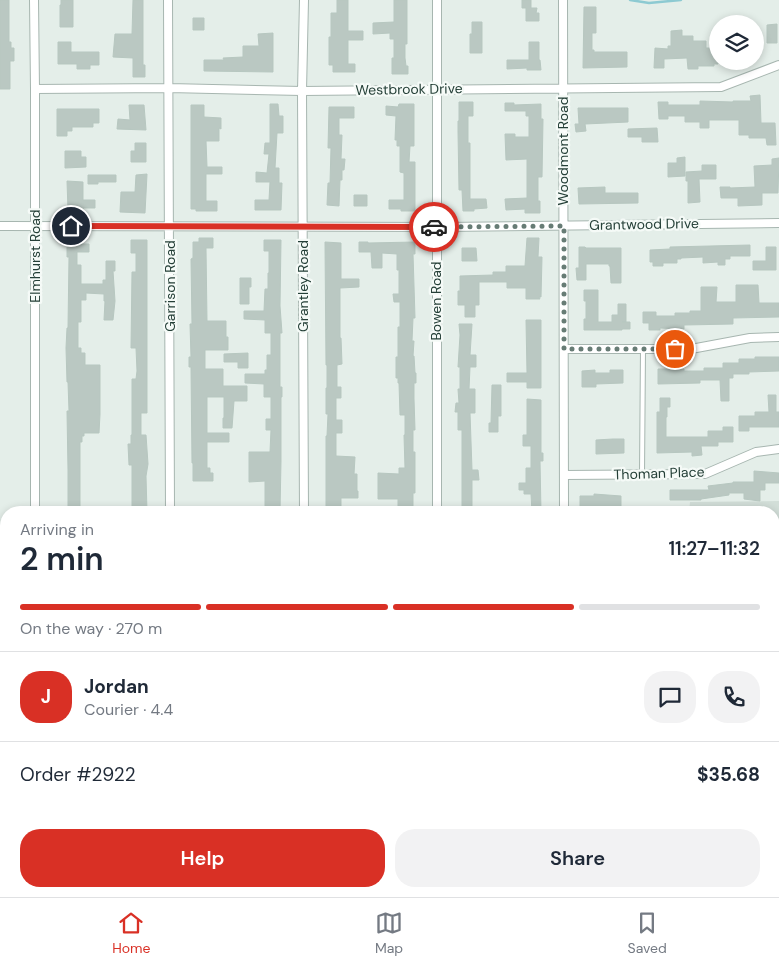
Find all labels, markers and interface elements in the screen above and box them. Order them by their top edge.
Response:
map controls [709,15,764,70]
button: layers [709,15,764,70]
street label: Westbrook Drive [355,79,463,99]
street label: Woodmont Road [554,97,572,205]
courier [409,202,459,252]
pin [50,205,92,247]
street label: Elmhurst Road [26,209,44,303]
icon: home [57,212,85,240]
icon: car [420,213,448,241]
street label: Grantwood Drive [589,214,699,234]
street label: Garrison Road [161,240,179,332]
street label: Grantley Road [294,240,312,332]
street label: Bowen Road [427,261,445,341]
pin [654,328,696,370]
icon: bag [661,335,689,363]
street label: Thoman Place [613,462,705,484]
text: Arriving in [20,519,94,540]
text: 11:27–11:32 [668,536,760,561]
text: 2 min [20,538,104,580]
text: On the way · 270 m [20,618,162,639]
button: chat [644,671,696,723]
button: phone [708,671,760,723]
text: Jordan [84,674,149,699]
text: J [41,684,51,709]
text: Courier · 4.4 [84,699,173,720]
text: Order #2922 [20,762,136,787]
text: $35.68 [697,762,760,787]
button: Help [20,829,385,887]
button: Share [395,829,760,887]
tab: Home [112,909,150,957]
tab: Map [375,909,403,957]
tab: Saved [628,909,667,957]

